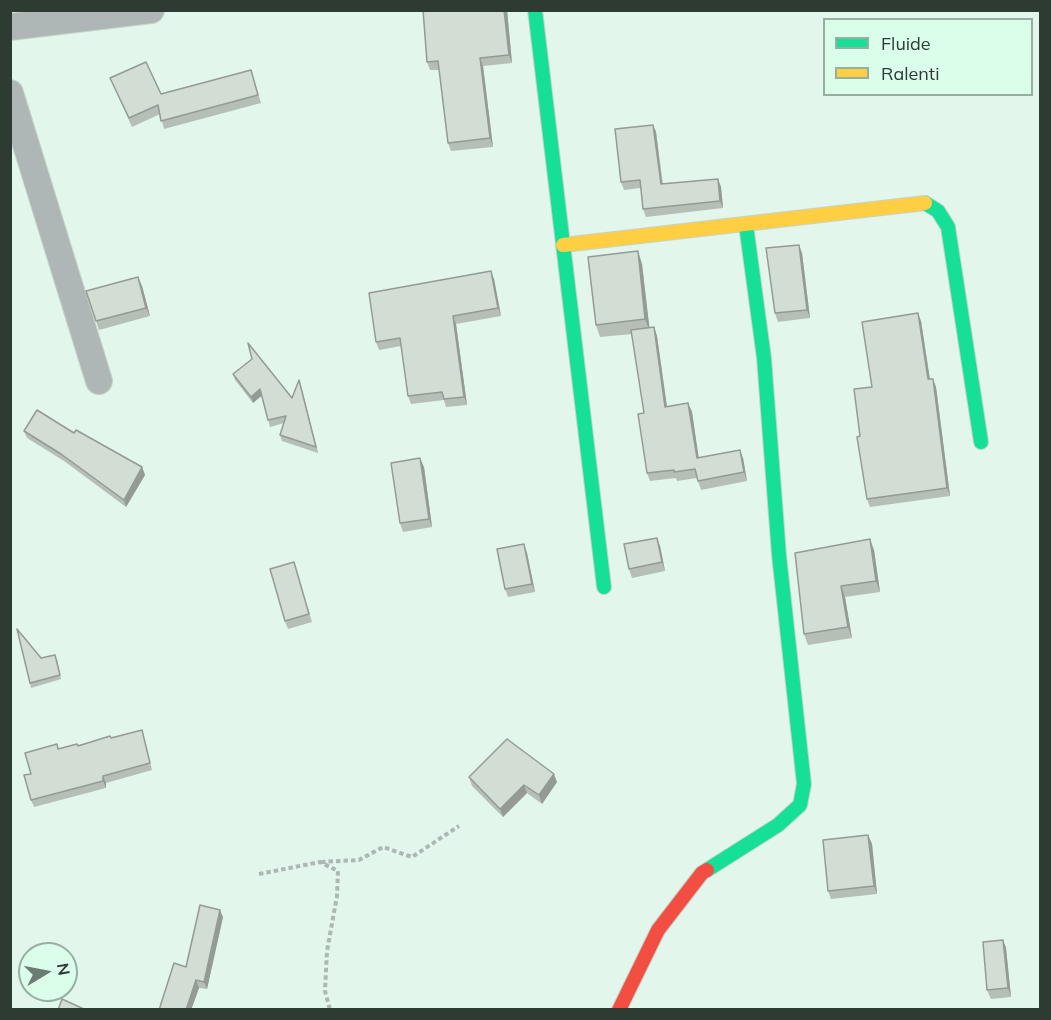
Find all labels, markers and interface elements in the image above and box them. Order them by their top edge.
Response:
legend [823,18,1033,96]
text: Fluide [881,32,931,55]
text: Ralenti [881,62,939,85]
north arrow [18,942,78,1002]
text: N [53,962,75,977]

